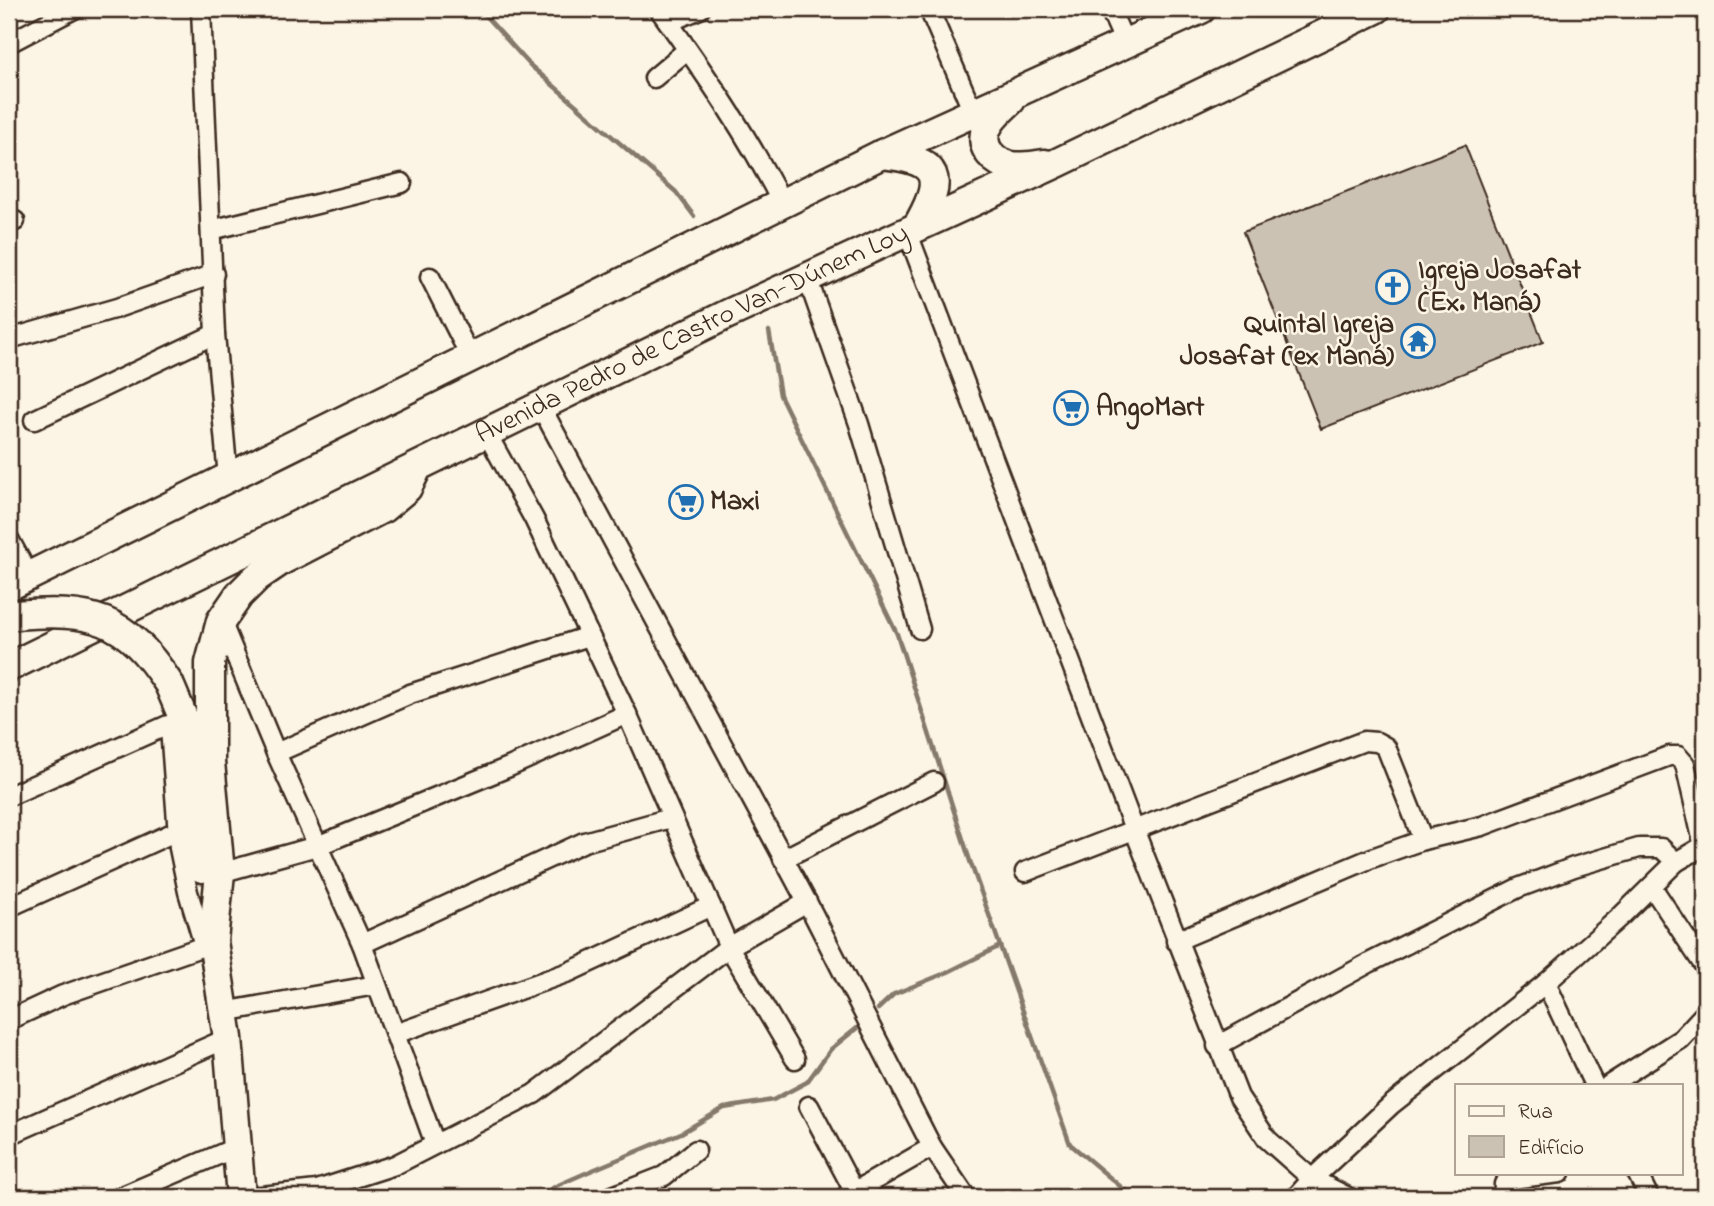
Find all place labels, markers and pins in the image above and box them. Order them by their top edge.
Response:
place label: Igreja Josafat (Ex. Maná) [1418,251,1582,324]
church icon: Igreja Josafat (Ex. Maná) [1374,268,1412,306]
place label: Quintal Igreja Josafat (ex Maná) [1180,305,1395,378]
temple icon: Quintal Igreja Josafat (ex Maná) [1399,322,1437,360]
place label: AngoMart [1096,388,1205,430]
supermarket icon: AngoMart [1052,389,1090,427]
place label: Maxi [710,482,760,523]
supermarket icon: Maxi [667,483,705,521]

